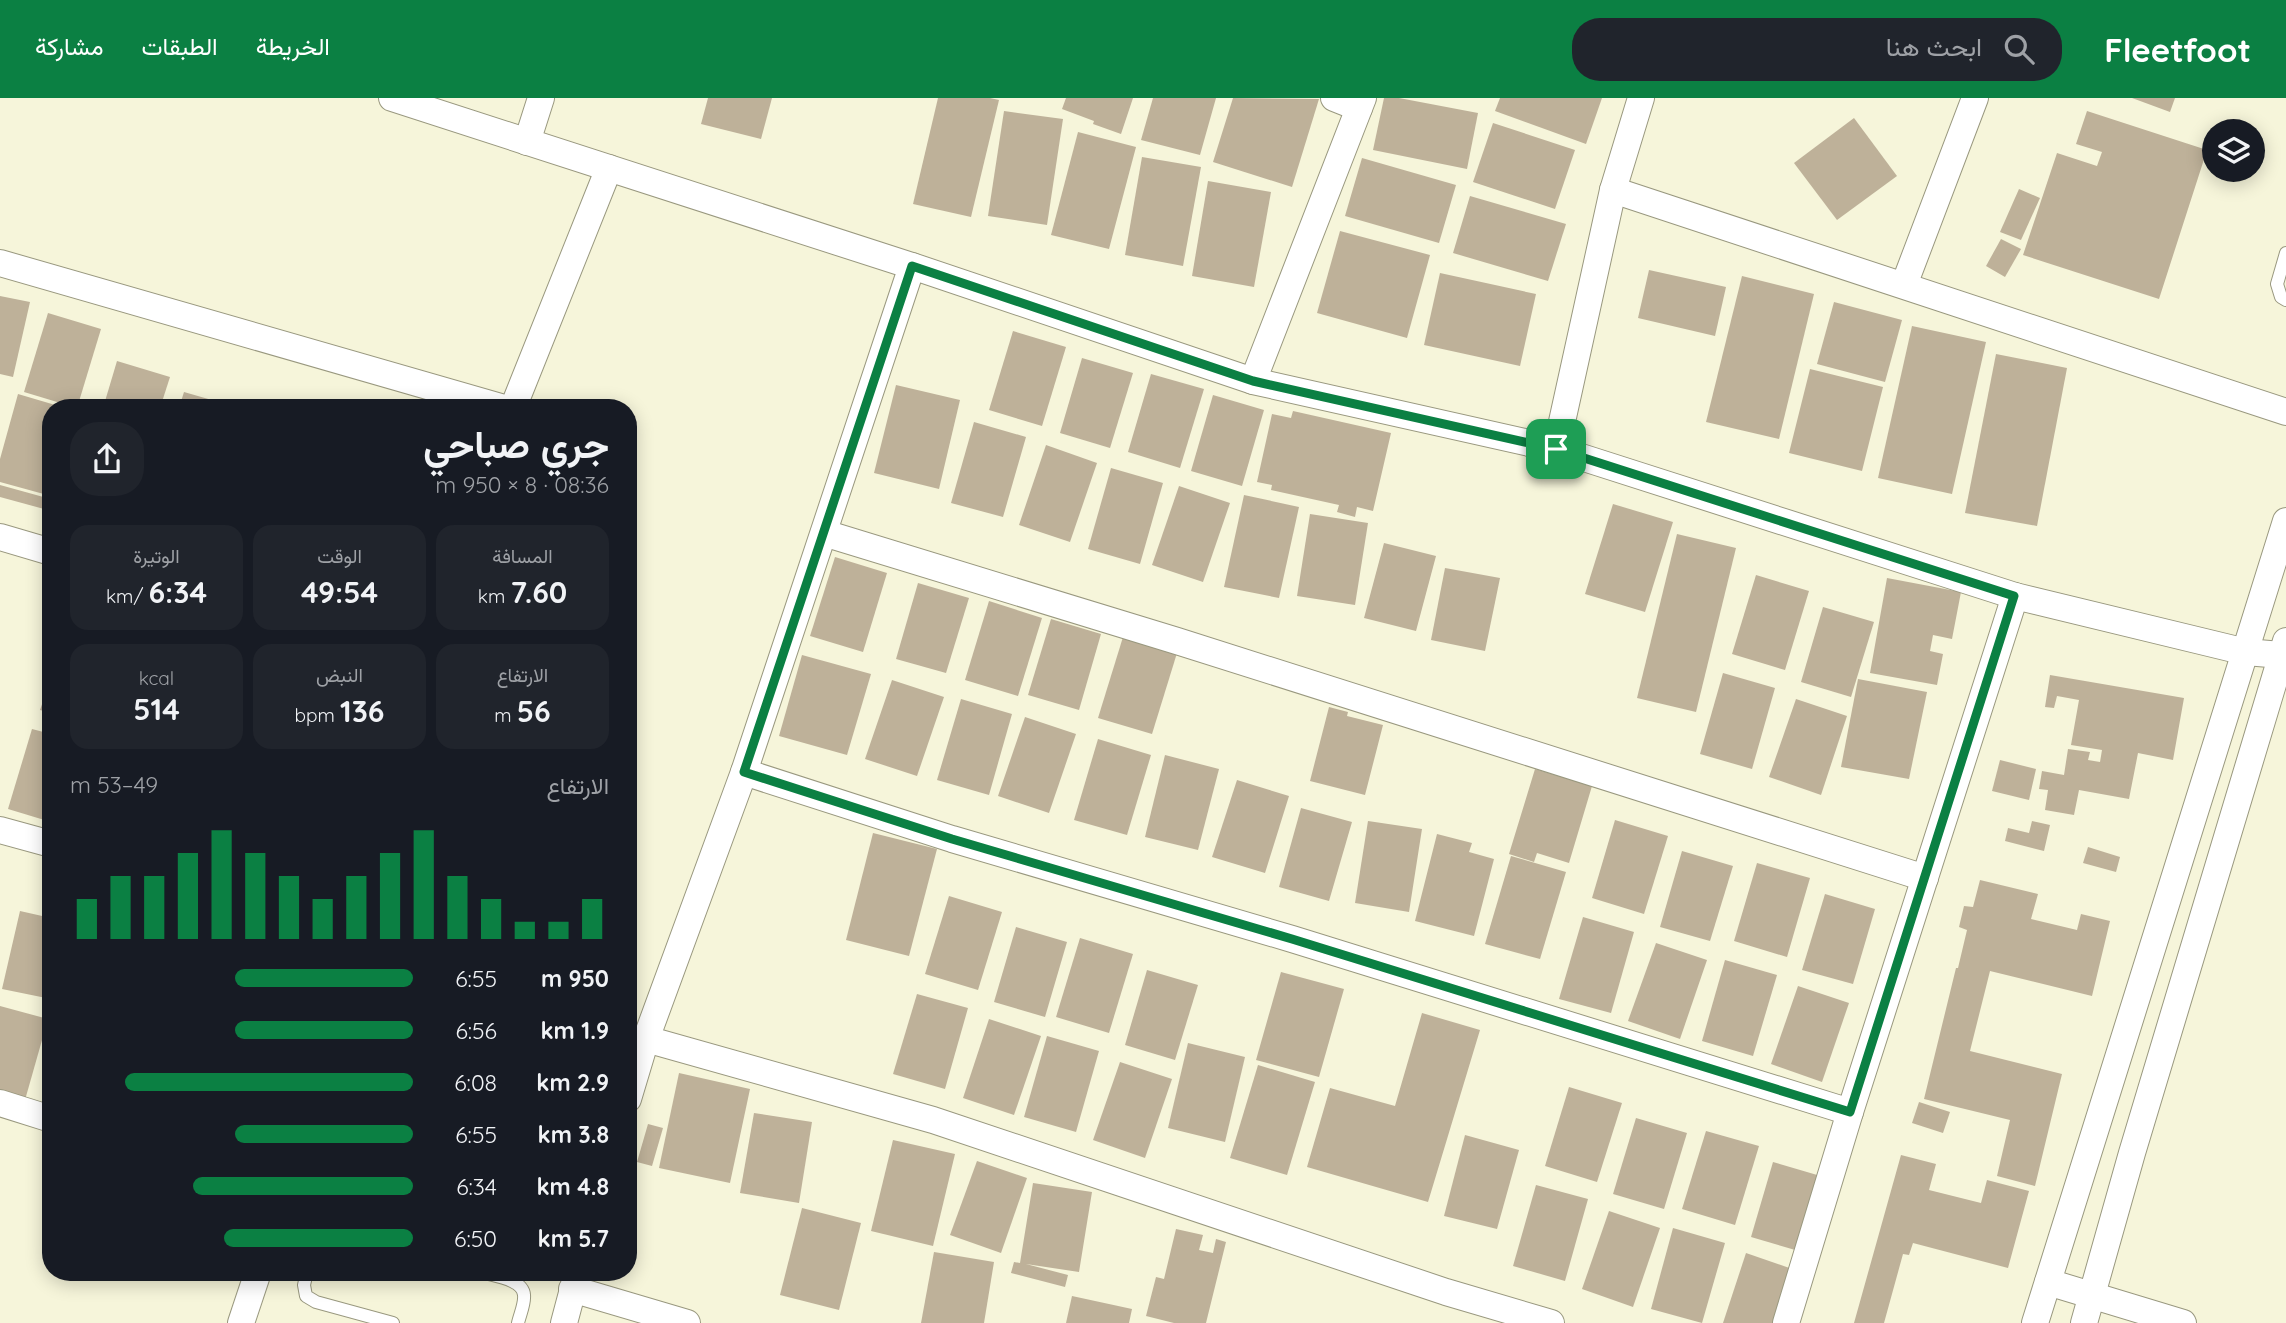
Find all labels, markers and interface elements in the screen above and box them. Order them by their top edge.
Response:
search box [1572,18,2062,81]
text: Fleetfoot [2104,29,2251,70]
text: ابحث هنا [1886,30,1982,63]
icon: search [2000,30,2038,68]
text: مشاركة [35,31,103,61]
text: الطبقات [141,31,218,61]
text: الخريطة [256,31,330,61]
map controls [2202,119,2265,182]
button: layers [2202,119,2265,182]
pin [1526,419,1586,479]
text: جري صباحي [423,420,609,468]
button: share [70,422,144,496]
icon: arrive [1537,430,1575,468]
text: 08:36 · 8 × 950 m [435,470,609,499]
text: الوتيرة [133,544,180,568]
text: الوقت [317,544,362,568]
text: المسافة [492,544,553,568]
text: 6:34 [149,573,207,611]
text: 49:54 [301,573,378,611]
text: 7.60 [510,573,567,611]
text: /km [106,584,149,608]
text: km [478,584,510,608]
text: النبض [316,663,363,687]
text: الارتفاع [497,663,548,687]
text: kcal [139,666,174,690]
text: 514 [133,690,180,728]
text: 136 [340,692,384,730]
text: 56 [517,692,551,730]
text: bpm [295,703,340,727]
text: m [494,703,517,727]
text: 49–53 m [70,770,158,799]
text: الارتفاع [547,771,609,800]
text: 6:55 [455,964,497,993]
text: 950 m [541,964,609,993]
text: 6:56 [455,1016,497,1045]
text: 1.9 km [541,1016,609,1045]
text: 6:08 [454,1068,497,1097]
text: 2.9 km [536,1068,609,1097]
text: 6:55 [455,1120,497,1149]
text: 3.8 km [538,1120,609,1149]
text: 6:34 [456,1172,497,1201]
text: 4.8 km [536,1172,609,1201]
text: 6:50 [454,1224,497,1253]
text: 5.7 km [538,1224,609,1253]

